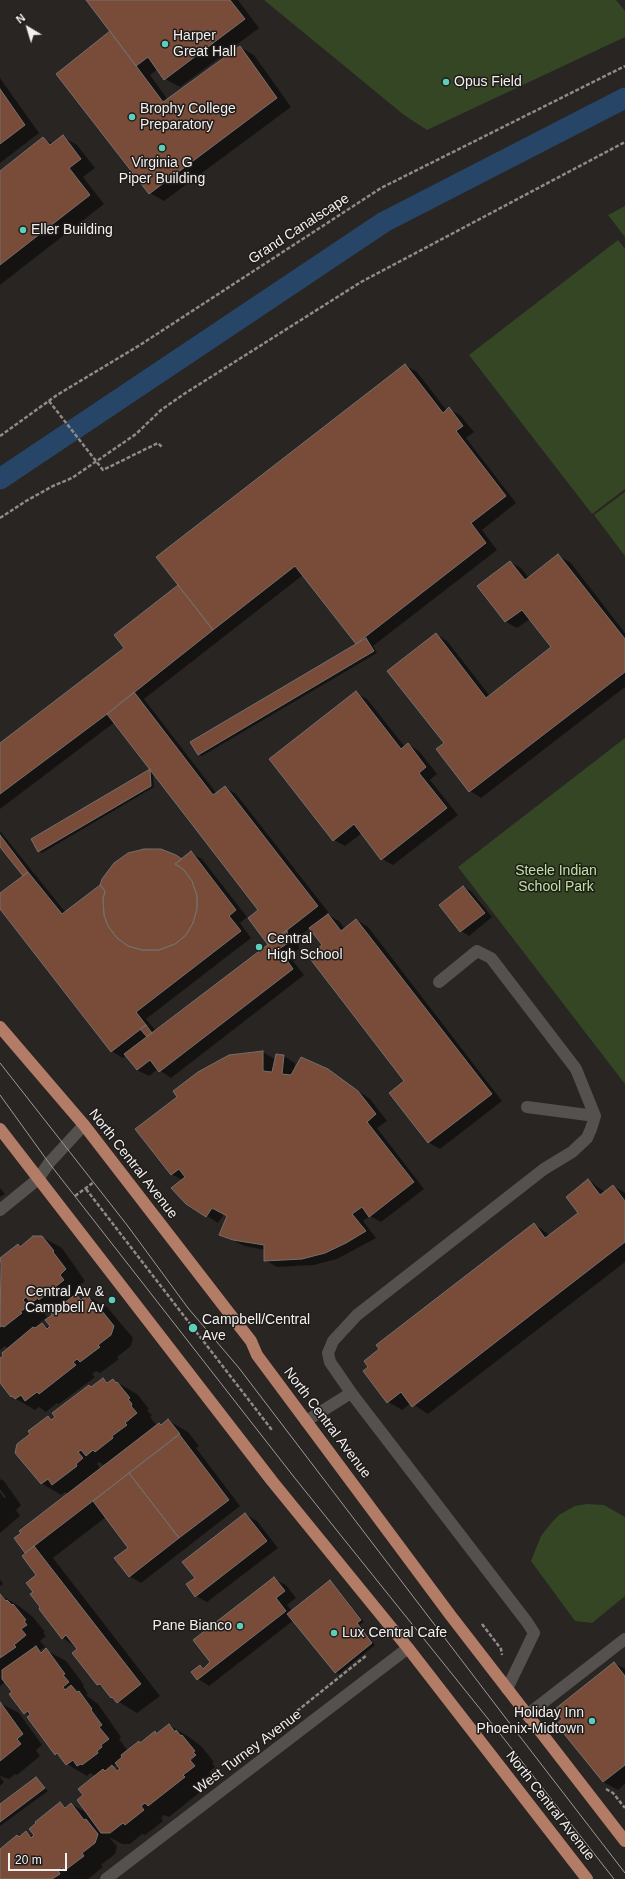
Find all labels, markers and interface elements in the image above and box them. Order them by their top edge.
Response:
north arrow [8,8,48,48]
text: N [14,11,27,26]
place label: Harper Great Hall [173,28,236,60]
marker: Harper Great Hall [160,39,170,49]
place label: Opus Field [454,74,522,90]
marker: Opus Field [441,77,451,87]
place label: Brophy College Preparatory [140,101,236,134]
marker: Brophy College Preparatory [127,112,137,122]
marker: Virginia G Piper Building [157,143,167,153]
place label: Virginia G Piper Building [119,155,205,188]
street label: Grand Canalscape [245,190,353,268]
place label: Eller Building [31,222,113,238]
marker: Eller Building [18,225,28,235]
park label: Steele Indian School Park [515,863,597,896]
place label: Central High School [267,931,342,964]
marker: Central High School [254,942,264,952]
street label: North Central Avenue [85,1106,181,1222]
place label: Central Av & Campbell Av [25,1284,104,1316]
marker: Central Av & Campbell Av [107,1295,117,1305]
place label: Campbell/Central Ave [202,1312,310,1344]
marker: Campbell/Central Ave [187,1322,199,1334]
street label: North Central Avenue [280,1364,374,1482]
place label: Pane Bianco [153,1618,232,1634]
marker: Pane Bianco [235,1621,245,1631]
place label: Lux Central Cafe [342,1625,447,1641]
marker: Lux Central Cafe [329,1628,339,1638]
place label: Holiday Inn Phoenix-Midtown [477,1705,584,1738]
street label: West Turney Avenue [191,1706,305,1798]
marker: Holiday Inn Phoenix-Midtown [587,1716,597,1726]
street label: North Central Avenue [502,1748,598,1864]
scale bar [10,1845,69,1871]
text: 20 m [15,1853,42,1867]

